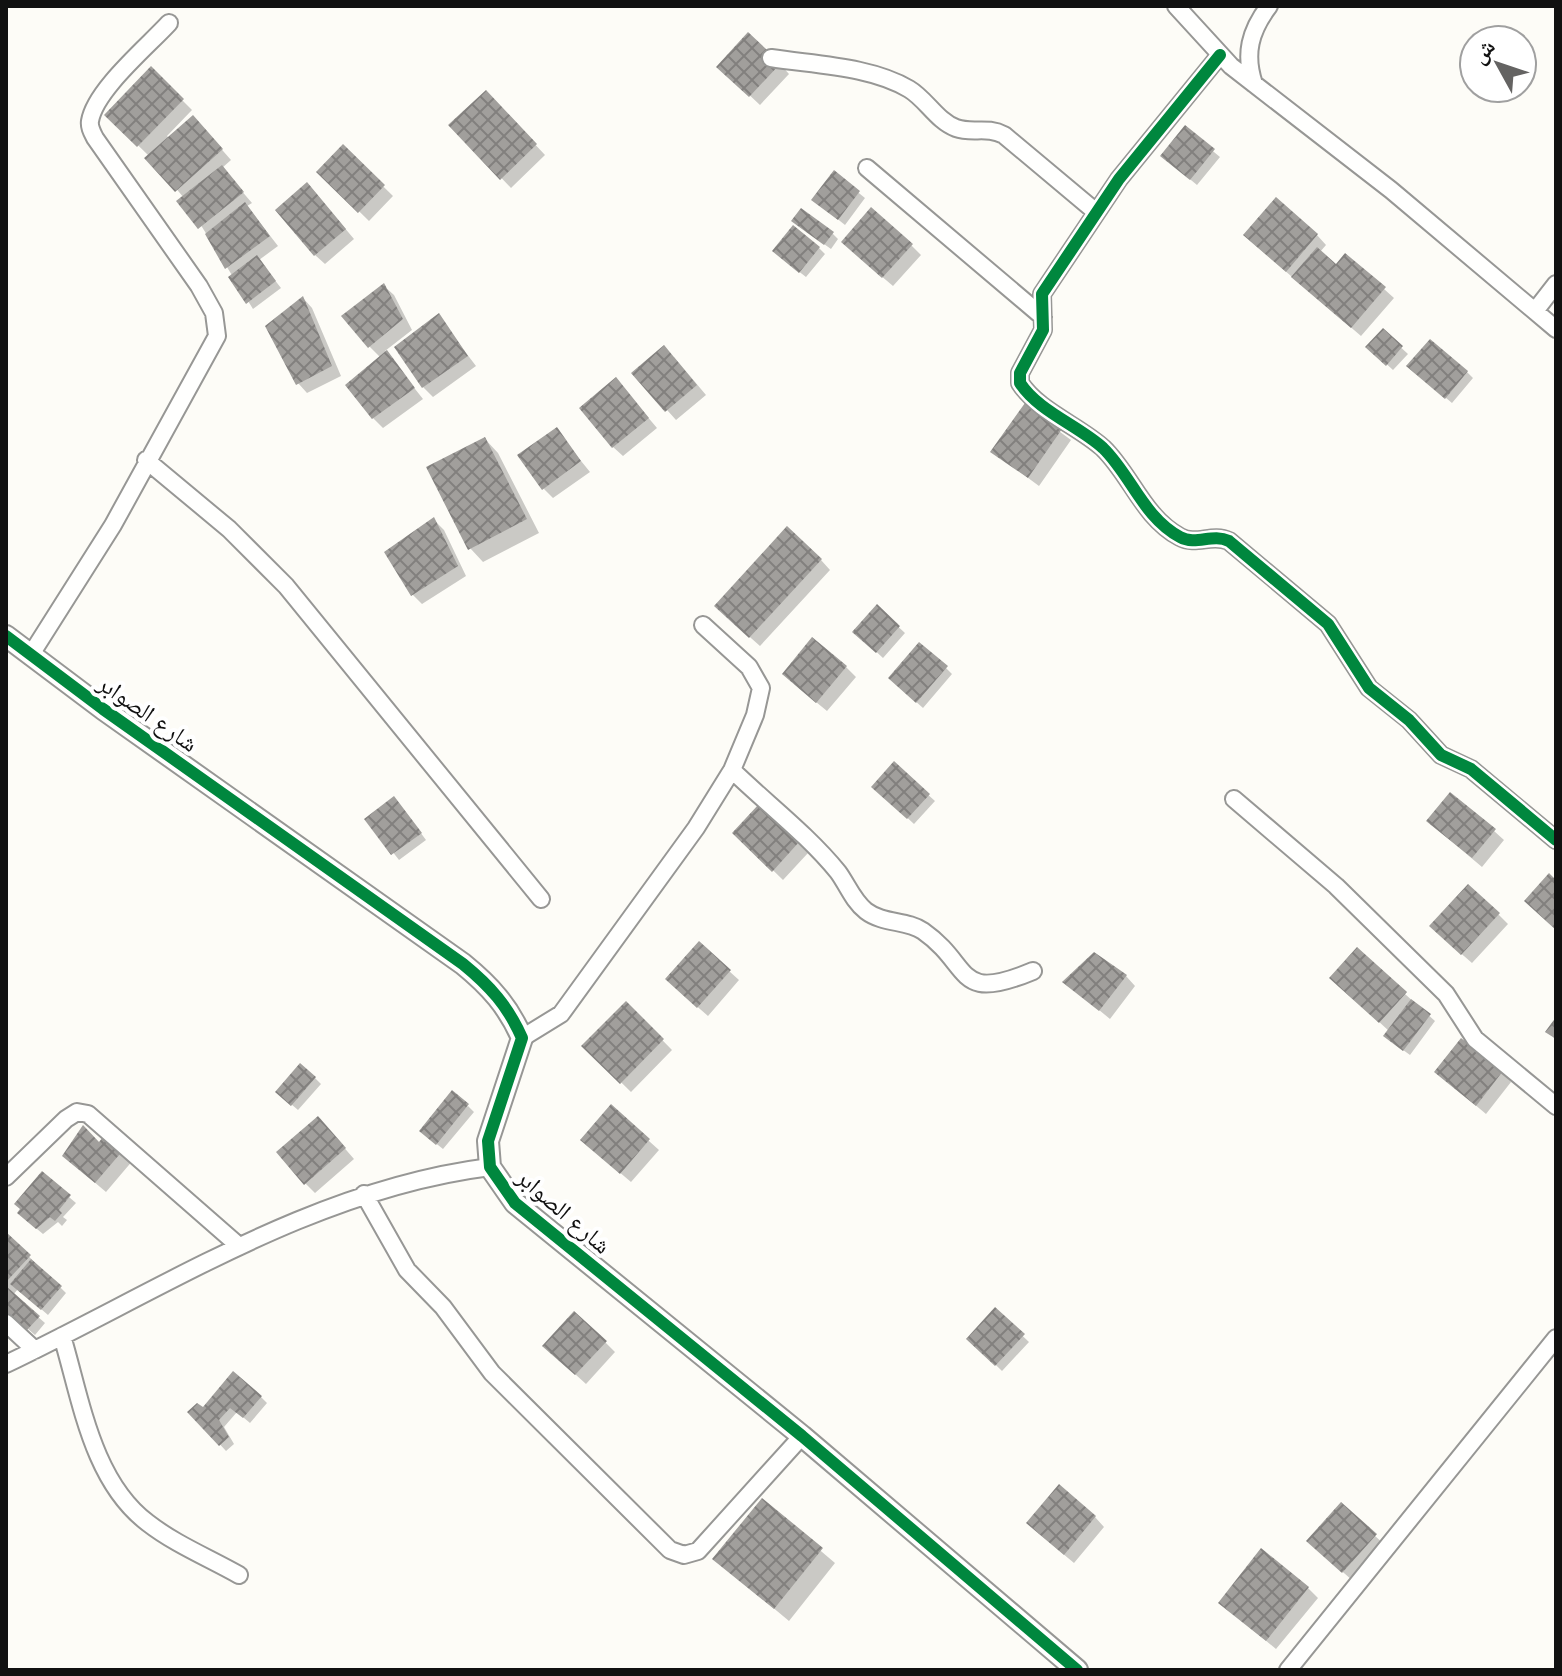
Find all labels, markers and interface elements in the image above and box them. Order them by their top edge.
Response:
north arrow [1458,24,1538,104]
text: ش [1465,34,1501,69]
street label: شارع الصوابر [91,668,204,759]
street label: شارع الصوابر [510,1162,617,1260]

